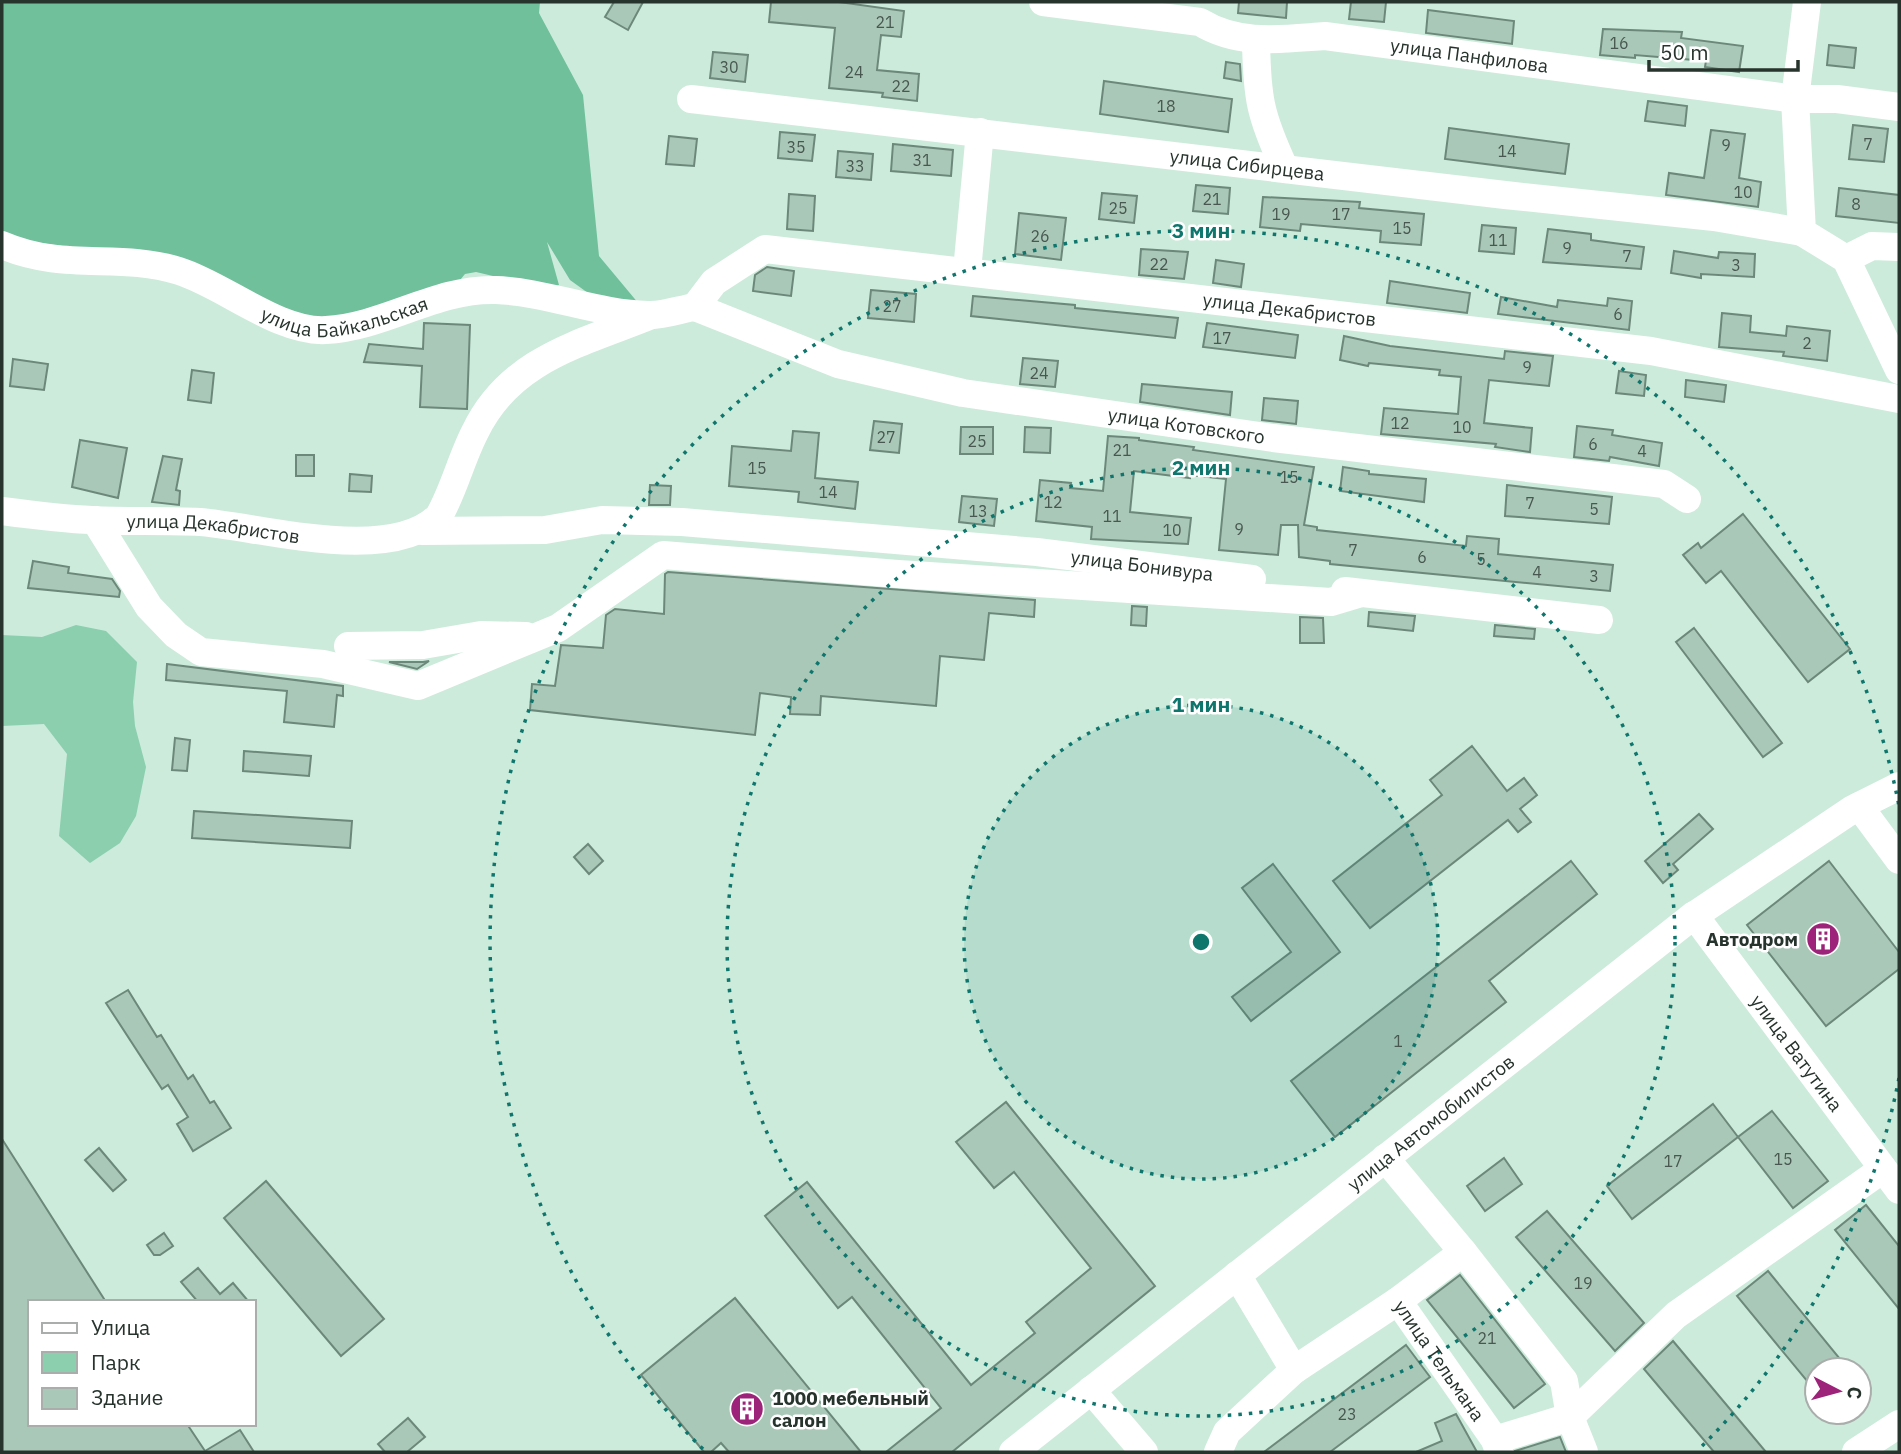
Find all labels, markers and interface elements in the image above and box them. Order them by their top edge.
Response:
house number: 21 [875,12,895,32]
scale bar [1649,28,1798,72]
street label: улица Панфилова [1389,33,1550,78]
house number: 16 [1609,33,1629,53]
text: 50 m [1660,38,1709,66]
house number: 30 [719,57,739,77]
house number: 24 [844,62,864,82]
house number: 22 [891,76,911,96]
house number: 18 [1156,96,1176,116]
house number: 7 [1863,134,1873,154]
house number: 9 [1721,135,1731,155]
house number: 35 [786,137,806,157]
house number: 14 [1497,141,1517,161]
street label: улица Сибирцева [1168,144,1326,186]
house number: 31 [912,150,932,170]
house number: 33 [845,156,865,176]
house number: 10 [1733,182,1753,202]
house number: 21 [1202,189,1222,209]
house number: 8 [1851,194,1861,214]
house number: 25 [1108,198,1128,218]
house number: 19 [1271,204,1291,224]
house number: 17 [1331,204,1351,224]
text: 3 мин [1172,216,1230,244]
house number: 15 [1392,218,1412,238]
house number: 26 [1030,226,1050,246]
house number: 11 [1488,230,1508,250]
house number: 9 [1562,238,1572,258]
house number: 7 [1622,246,1632,266]
house number: 22 [1149,254,1169,274]
house number: 3 [1731,255,1741,275]
street label: улица Декабристов [1201,287,1377,331]
street label: улица Байкальская [257,291,431,342]
house number: 27 [882,296,902,316]
house number: 6 [1613,304,1623,324]
house number: 17 [1212,328,1232,348]
house number: 2 [1802,333,1812,353]
house number: 9 [1522,357,1532,377]
house number: 24 [1029,363,1049,383]
street label: улица Котовского [1106,402,1267,449]
house number: 12 [1390,413,1410,433]
house number: 10 [1452,417,1472,437]
house number: 27 [876,427,896,447]
house number: 25 [967,431,987,451]
house number: 6 [1588,434,1598,454]
house number: 21 [1112,440,1132,460]
house number: 4 [1637,441,1647,461]
text: 2 мин [1172,453,1230,481]
house number: 15 [747,458,767,478]
house number: 15 [1279,467,1299,487]
house number: 14 [818,482,838,502]
house number: 12 [1043,492,1063,512]
house number: 7 [1525,493,1535,513]
house number: 5 [1589,499,1599,519]
house number: 13 [968,501,988,521]
house number: 11 [1102,506,1122,526]
street label: улица Декабристов [126,509,301,548]
house number: 9 [1234,519,1244,539]
house number: 10 [1162,520,1182,540]
house number: 7 [1348,540,1358,560]
street label: улица Бонивура [1069,544,1215,586]
house number: 6 [1417,547,1427,567]
house number: 5 [1476,549,1486,569]
house number: 4 [1532,562,1542,582]
house number: 3 [1589,566,1599,586]
text: 1 мин [1172,690,1230,718]
building icon: Автодром [1804,920,1842,958]
place label: Автодром [1706,927,1798,951]
centre of rings [1189,930,1213,954]
street label: улица Ватутина [1745,990,1848,1116]
house number: 1 [1393,1031,1403,1051]
street label: улица Автомобилистов [1342,1049,1519,1196]
house number: 15 [1773,1149,1793,1169]
house number: 17 [1663,1151,1683,1171]
house number: 19 [1573,1273,1593,1293]
street label: улица Тельмана [1389,1295,1490,1426]
legend [28,1300,256,1426]
text: Улица [91,1313,150,1341]
house number: 21 [1477,1328,1497,1348]
text: Парк [91,1348,141,1376]
north arrow [1803,1356,1873,1426]
text: Здание [91,1383,163,1411]
text: С [1842,1385,1867,1400]
place label: 1000 мебельный салон [772,1386,929,1432]
building icon: 1000 мебельный салон [728,1390,766,1428]
house number: 23 [1337,1404,1357,1424]

